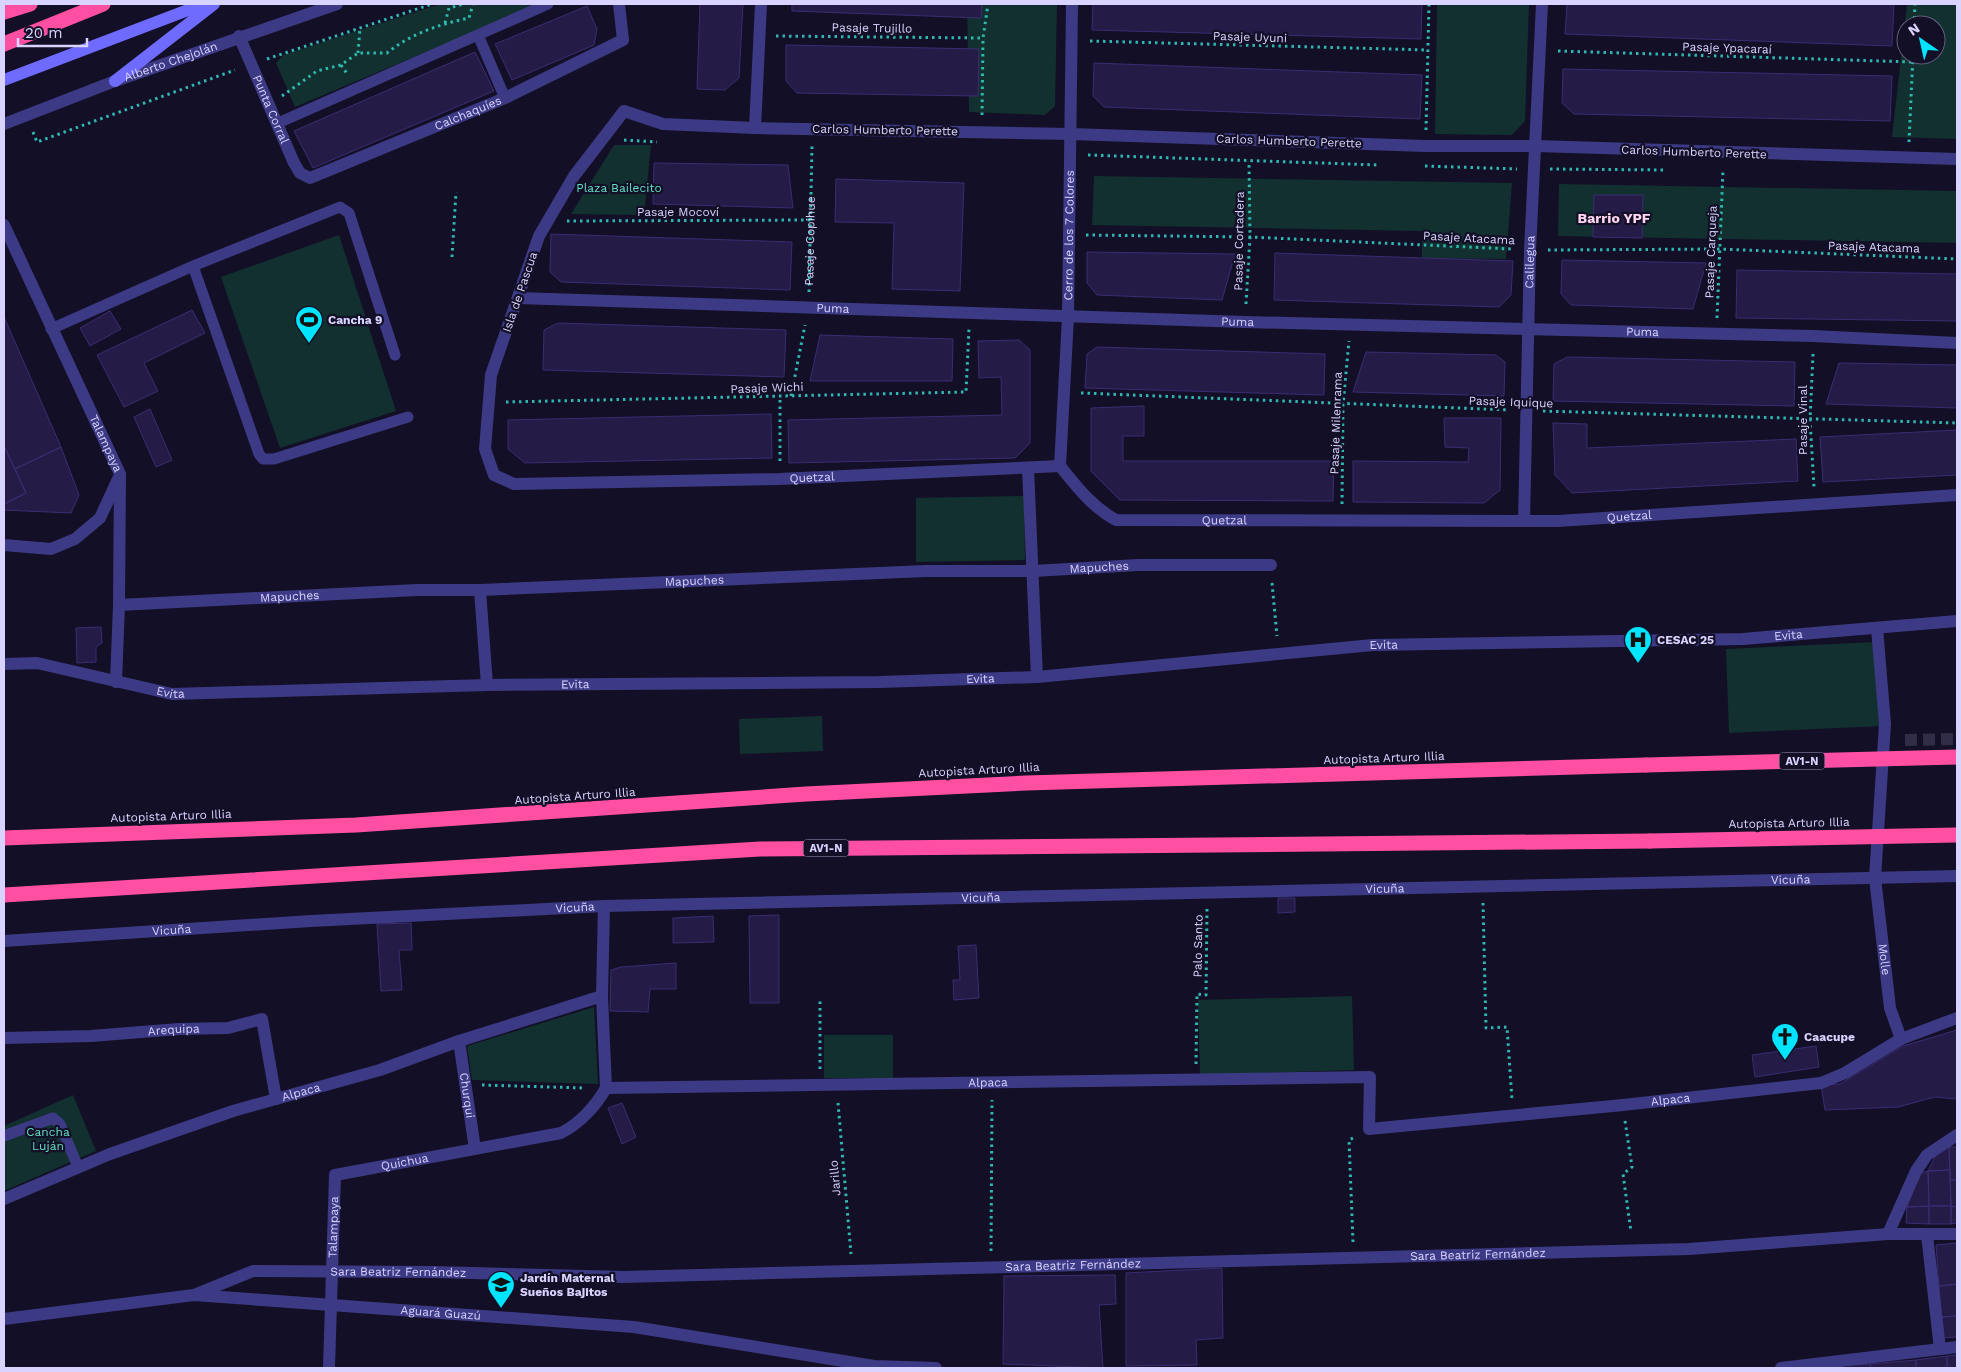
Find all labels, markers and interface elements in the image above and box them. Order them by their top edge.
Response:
scale bar [18,15,86,47]
north arrow [1896,15,1946,65]
street label: Pasaje Trujillo [832,20,912,36]
text: N [1905,20,1923,39]
text: 20 m [25,24,63,42]
street label: Pasaje Uyuni [1213,29,1287,45]
street label: Alberto Chejolán [122,39,219,84]
street label: Pasaje Ypacaraí [1682,39,1772,57]
street label: Punta Corral [250,73,292,146]
street label: Calchaquíes [432,93,504,133]
street label: Carlos Humberto Perette [812,122,958,138]
street label: Carlos Humberto Perette [1216,131,1362,151]
street label: Carlos Humberto Perette [1621,142,1767,162]
street label: Cerro de los 7 Colores [1061,170,1077,300]
park label: Plaza Bailecito [576,181,662,195]
street label: Pasaje Cortadera [1231,191,1247,291]
street label: Pasaje Copihue [802,196,818,286]
street label: Pasaje Mocoví [637,205,719,219]
street label: Pasaje Carqueja [1702,205,1720,299]
district label: Barrio YPF [1578,210,1651,226]
street label: Pasaje Atacama [1423,229,1516,247]
street label: Calilegua [1522,235,1538,289]
street label: Pasaje Atacama [1828,238,1920,256]
street label: Isla de Pascua [500,250,540,334]
street label: Puma [816,301,850,316]
sports icon: Cancha 9 [294,305,324,344]
place label: Cancha 9 [328,313,382,327]
street label: Puma [1221,314,1254,329]
street label: Puma [1626,324,1659,339]
street label: Pasaje Milenrama [1327,371,1345,475]
street label: Pasaje Wichi [730,380,804,396]
street label: Pasaje Vinal [1796,385,1810,455]
street label: Pasaje Iquique [1468,394,1554,410]
street label: Talampaya [86,413,125,475]
street label: Quetzal [789,469,835,486]
street label: Quetzal [1606,508,1653,525]
street label: Quetzal [1202,513,1247,527]
street label: Mapuches [1069,559,1129,576]
street label: Mapuches [664,573,724,589]
street label: Mapuches [260,588,320,605]
hospital icon: CESAC 25 [1623,625,1653,664]
street label: Evita [1774,627,1804,643]
place label: CESAC 25 [1657,633,1714,647]
street label: Evita [1369,638,1398,652]
street label: Evita [966,671,995,686]
street label: Evita [561,677,590,691]
street label: Evita [155,684,185,701]
street label: Autopista Arturo Illia [1323,749,1445,767]
road number: AV1-N [1780,752,1824,769]
street label: Autopista Arturo Illia [918,760,1040,780]
street label: Autopista Arturo Illia [514,785,636,807]
street label: Autopista Arturo Illia [110,807,232,825]
street label: Autopista Arturo Illia [1728,815,1850,831]
road number: AV1-N [804,840,848,856]
street label: Vicuña [1771,872,1811,887]
street label: Vicuña [1365,881,1405,896]
street label: Vicuña [961,890,1001,905]
street label: Vicuña [555,899,595,915]
street label: Palo Santo [1190,914,1206,978]
street label: Vicuña [152,922,192,938]
street label: Molle [1876,943,1893,976]
street label: Arequipa [147,1022,200,1038]
church icon: Caacupe [1770,1022,1800,1061]
place label: Caacupe [1804,1030,1855,1044]
street label: Churqui [457,1072,477,1119]
street label: Alpaca [968,1075,1008,1090]
street label: Alpaca [280,1080,322,1104]
street label: Alpaca [1650,1091,1691,1109]
park label: Cancha Luján [26,1125,70,1153]
street label: Quichua [380,1151,430,1173]
street label: Jarillo [826,1159,844,1197]
street label: Talampaya [325,1196,341,1258]
street label: Sara Beatriz Fernández [1410,1246,1546,1263]
street label: Sara Beatriz Fernández [1005,1256,1141,1274]
street label: Sara Beatriz Fernández [330,1264,466,1280]
school or university icon: Jardín Maternal Sueños Bajitos [486,1270,516,1309]
place label: Jardín Maternal Sueños Bajitos [520,1271,615,1299]
street label: Aguará Guazú [400,1303,482,1323]

